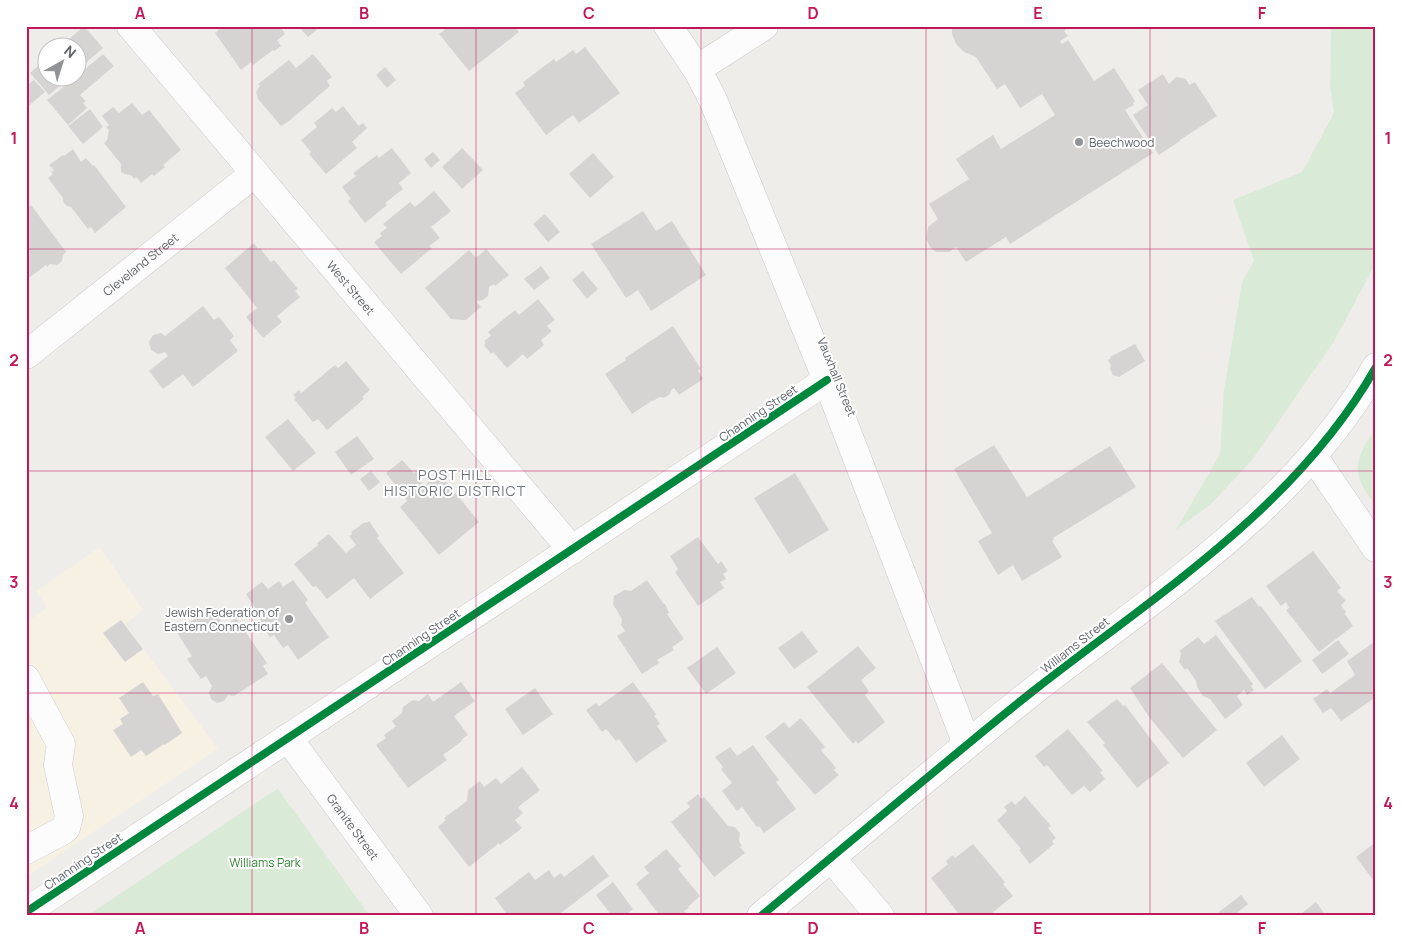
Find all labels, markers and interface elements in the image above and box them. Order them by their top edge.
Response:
text: A [135,2,146,24]
text: B [359,2,369,24]
text: C [583,2,595,24]
text: D [807,2,819,24]
text: E [1033,2,1043,24]
text: F [1258,2,1267,24]
north arrow [38,38,88,88]
text: N [61,41,80,62]
text: 1 [10,127,18,149]
text: 1 [1384,127,1392,149]
place label: Beechwood [1089,134,1154,151]
marker: Beechwood [1073,136,1085,148]
street label: Cleveland Street [99,229,182,300]
street label: West Street [323,257,379,319]
street label: Vauxhall Street [813,335,861,419]
text: 2 [9,349,19,371]
text: 2 [1383,349,1393,371]
street label: Channing Street [715,380,801,446]
district label: POST HILL HISTORIC DISTRICT [384,465,526,500]
text: 3 [9,571,19,593]
text: 3 [1383,571,1393,593]
place label: Jewish Federation of Eastern Connecticut [164,604,280,635]
street label: Channing Street [378,604,464,670]
marker: Jewish Federation of Eastern Connecticut [283,613,295,625]
street label: Williams Street [1037,613,1113,677]
street label: Granite Street [323,790,383,863]
text: 4 [9,792,19,814]
text: 4 [1383,792,1393,814]
street label: Channing Street [40,828,126,894]
park label: Williams Park [229,854,302,871]
text: A [135,917,146,939]
text: B [359,917,369,939]
text: C [583,917,595,939]
text: D [807,917,819,939]
text: E [1033,917,1043,939]
text: F [1258,917,1267,939]

